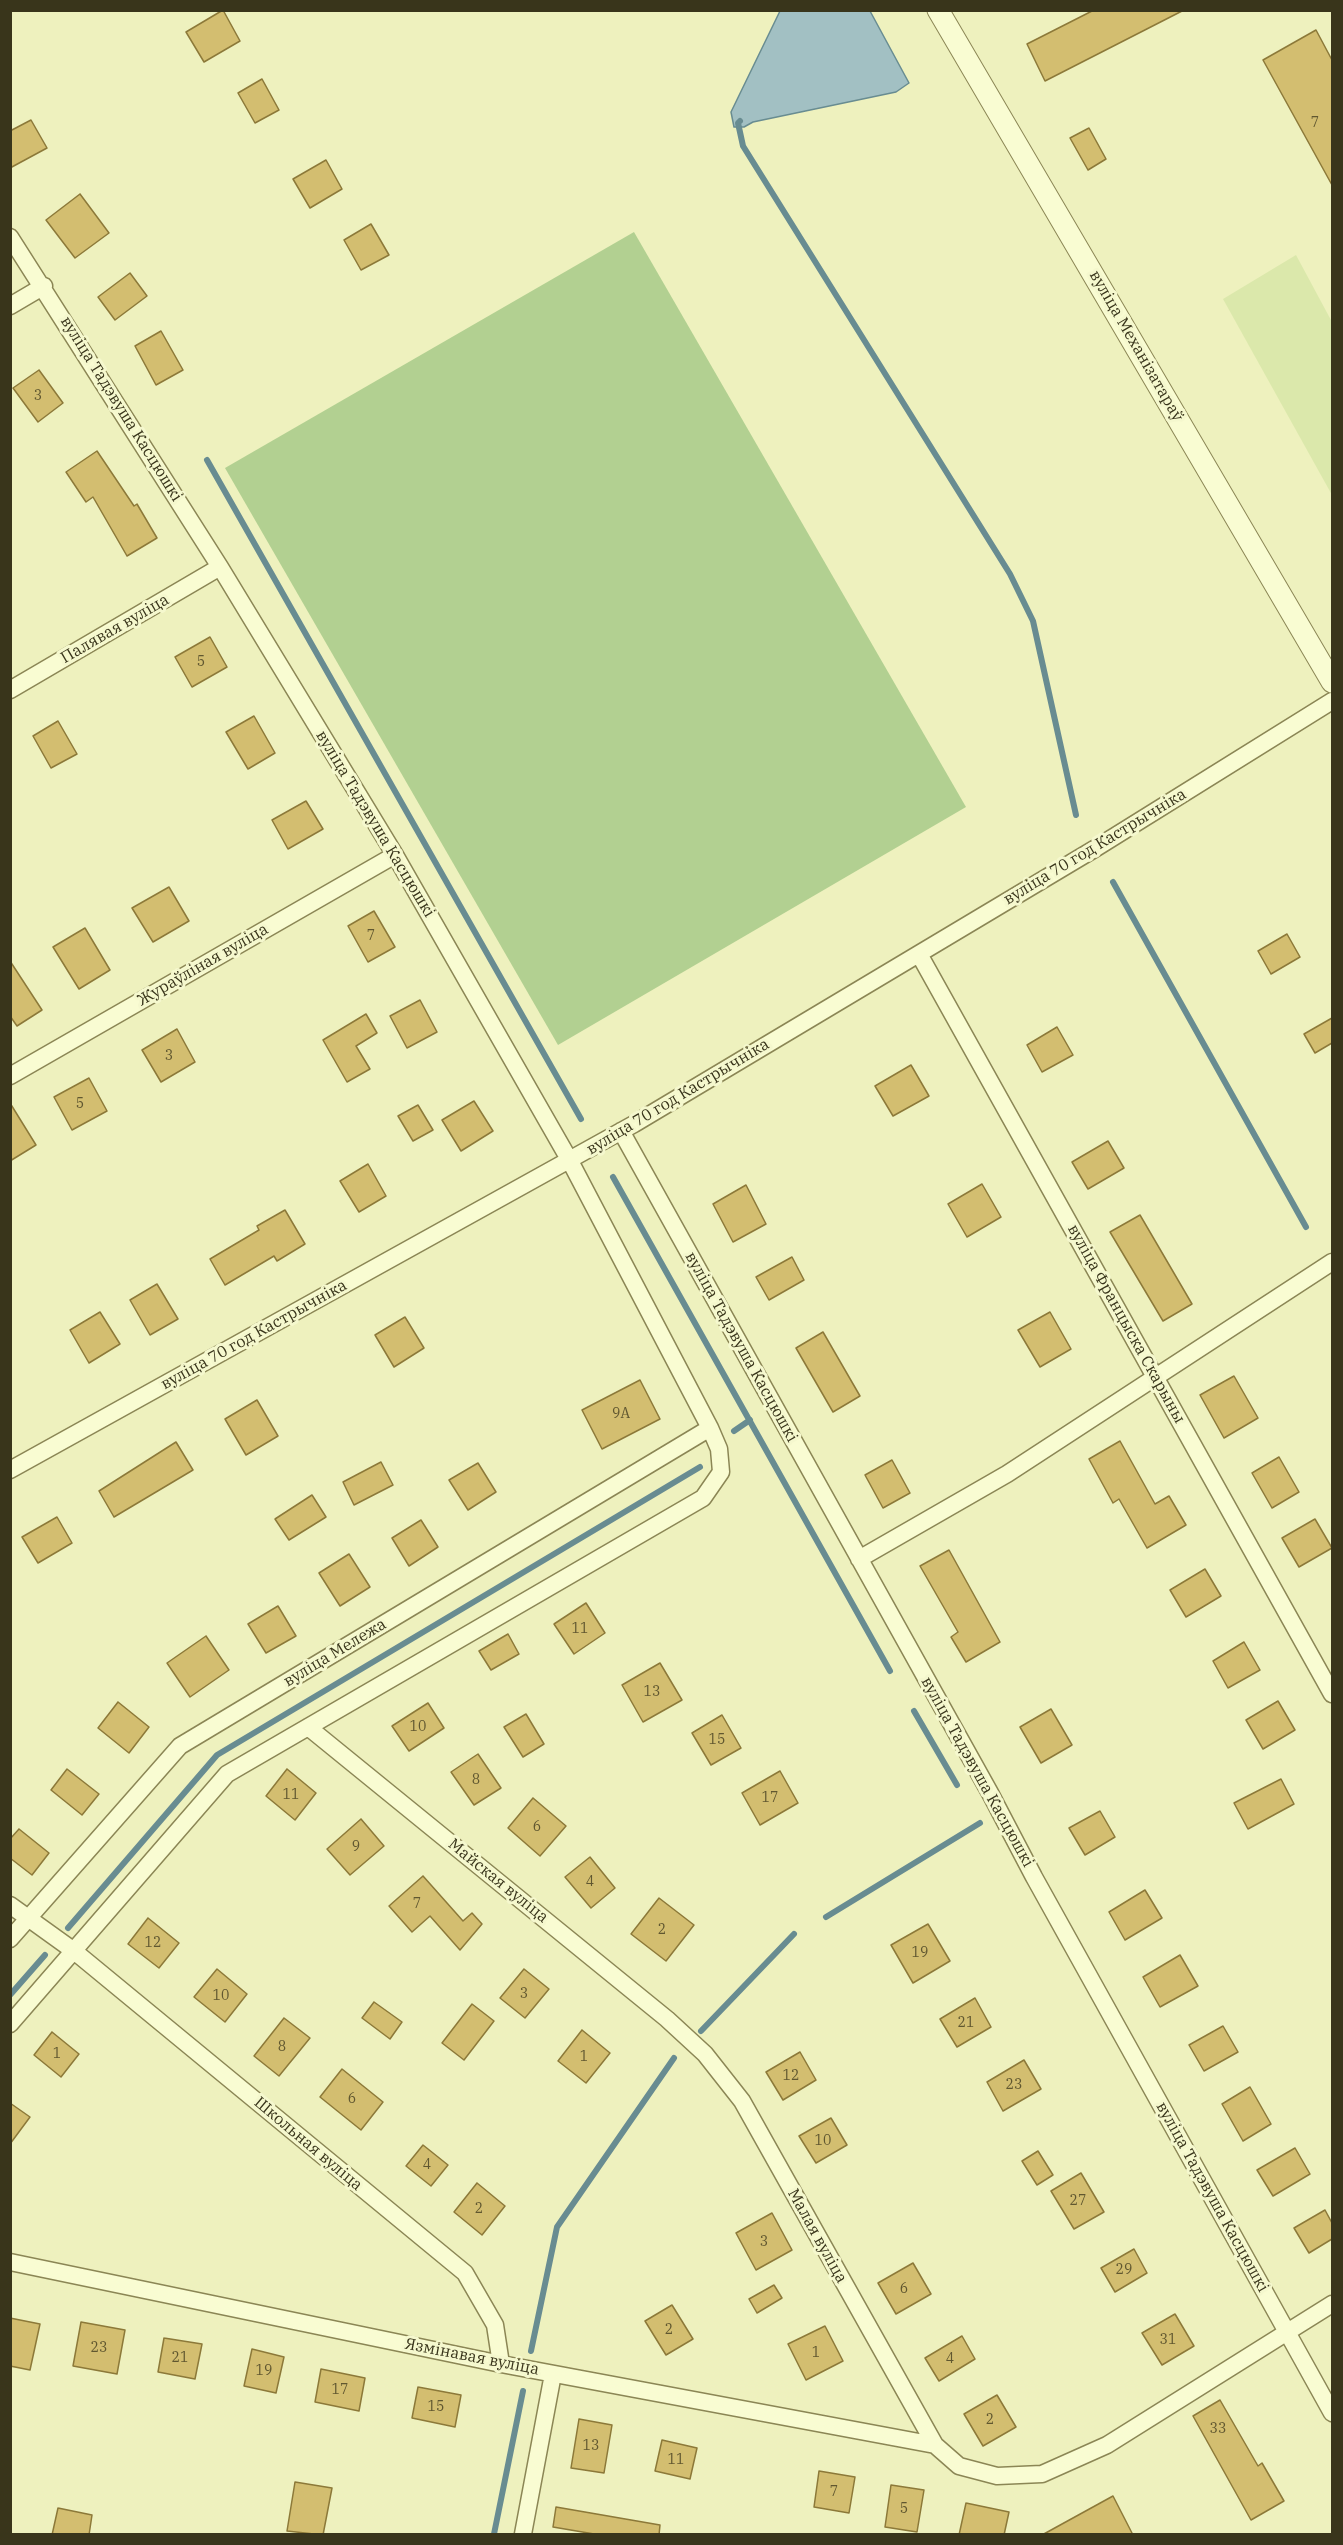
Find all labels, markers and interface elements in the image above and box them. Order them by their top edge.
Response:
house number: 7 [1311,115,1319,131]
street label: вуліца Механізатараў [1085,267,1187,425]
street label: вуліца Тадэвуша Касцюшкі [56,313,186,505]
house number: 3 [34,388,42,404]
street label: Палявая вуліца [57,590,173,668]
house number: 5 [197,654,205,670]
street label: вуліца Тадэвуша Касцюшкі [312,727,438,921]
street label: вуліца 70 год Кастрычніка [1000,785,1190,909]
street label: Жураўліная вуліца [134,920,272,1010]
house number: 7 [367,928,375,944]
street label: вуліца 70 год Кастрычніка [583,1035,773,1159]
house number: 3 [165,1048,173,1064]
house number: 5 [76,1096,84,1112]
street label: вуліца Францыска Скарыны [1063,1221,1189,1427]
street label: вуліца Тадэвуша Касцюшкі [681,1249,801,1445]
street label: вуліца 70 год Кастрычніка [158,1276,350,1394]
house number: 9А [612,1406,630,1422]
street label: вуліца Мележа [280,1615,390,1691]
house number: 11 [572,1621,588,1637]
street label: вуліца Тадэвуша Касцюшкі [917,1674,1037,1870]
house number: 13 [644,1684,660,1700]
house number: 10 [410,1719,426,1735]
house number: 15 [709,1732,725,1748]
house number: 8 [472,1772,480,1788]
house number: 11 [283,1787,299,1803]
house number: 17 [762,1790,778,1806]
house number: 6 [533,1819,541,1835]
street label: Майская вуліца [444,1835,552,1927]
house number: 9 [352,1839,360,1855]
house number: 4 [586,1874,594,1890]
house number: 7 [413,1896,421,1912]
house number: 2 [658,1922,666,1938]
house number: 12 [145,1935,161,1951]
house number: 19 [912,1945,928,1961]
house number: 3 [520,1986,528,2002]
house number: 10 [213,1988,229,2004]
house number: 21 [958,2015,974,2031]
house number: 8 [278,2039,286,2055]
house number: 1 [53,2046,61,2062]
house number: 1 [580,2049,588,2065]
house number: 12 [783,2068,799,2084]
house number: 23 [1006,2077,1022,2093]
house number: 6 [348,2091,356,2107]
street label: Школьная вуліца [250,2093,366,2195]
street label: вуліца Тадэвуша Касцюшкі [1152,2099,1272,2295]
house number: 10 [815,2133,831,2149]
house number: 4 [423,2157,431,2173]
street label: Малая вуліца [783,2186,851,2286]
house number: 27 [1070,2193,1086,2209]
house number: 2 [475,2201,483,2217]
house number: 3 [760,2234,768,2250]
house number: 29 [1116,2262,1132,2278]
house number: 6 [900,2281,908,2297]
house number: 2 [665,2322,673,2338]
house number: 31 [1160,2332,1176,2348]
street label: Язмінавая вуліца [403,2335,541,2379]
house number: 23 [91,2340,107,2356]
house number: 1 [812,2345,820,2361]
house number: 21 [172,2350,188,2366]
house number: 4 [946,2351,954,2367]
house number: 19 [256,2363,272,2379]
house number: 17 [332,2382,348,2398]
house number: 15 [428,2399,444,2415]
house number: 2 [986,2412,994,2428]
house number: 33 [1210,2421,1226,2437]
house number: 13 [583,2438,599,2454]
house number: 11 [668,2452,684,2468]
house number: 7 [830,2484,838,2500]
house number: 5 [900,2501,908,2517]

